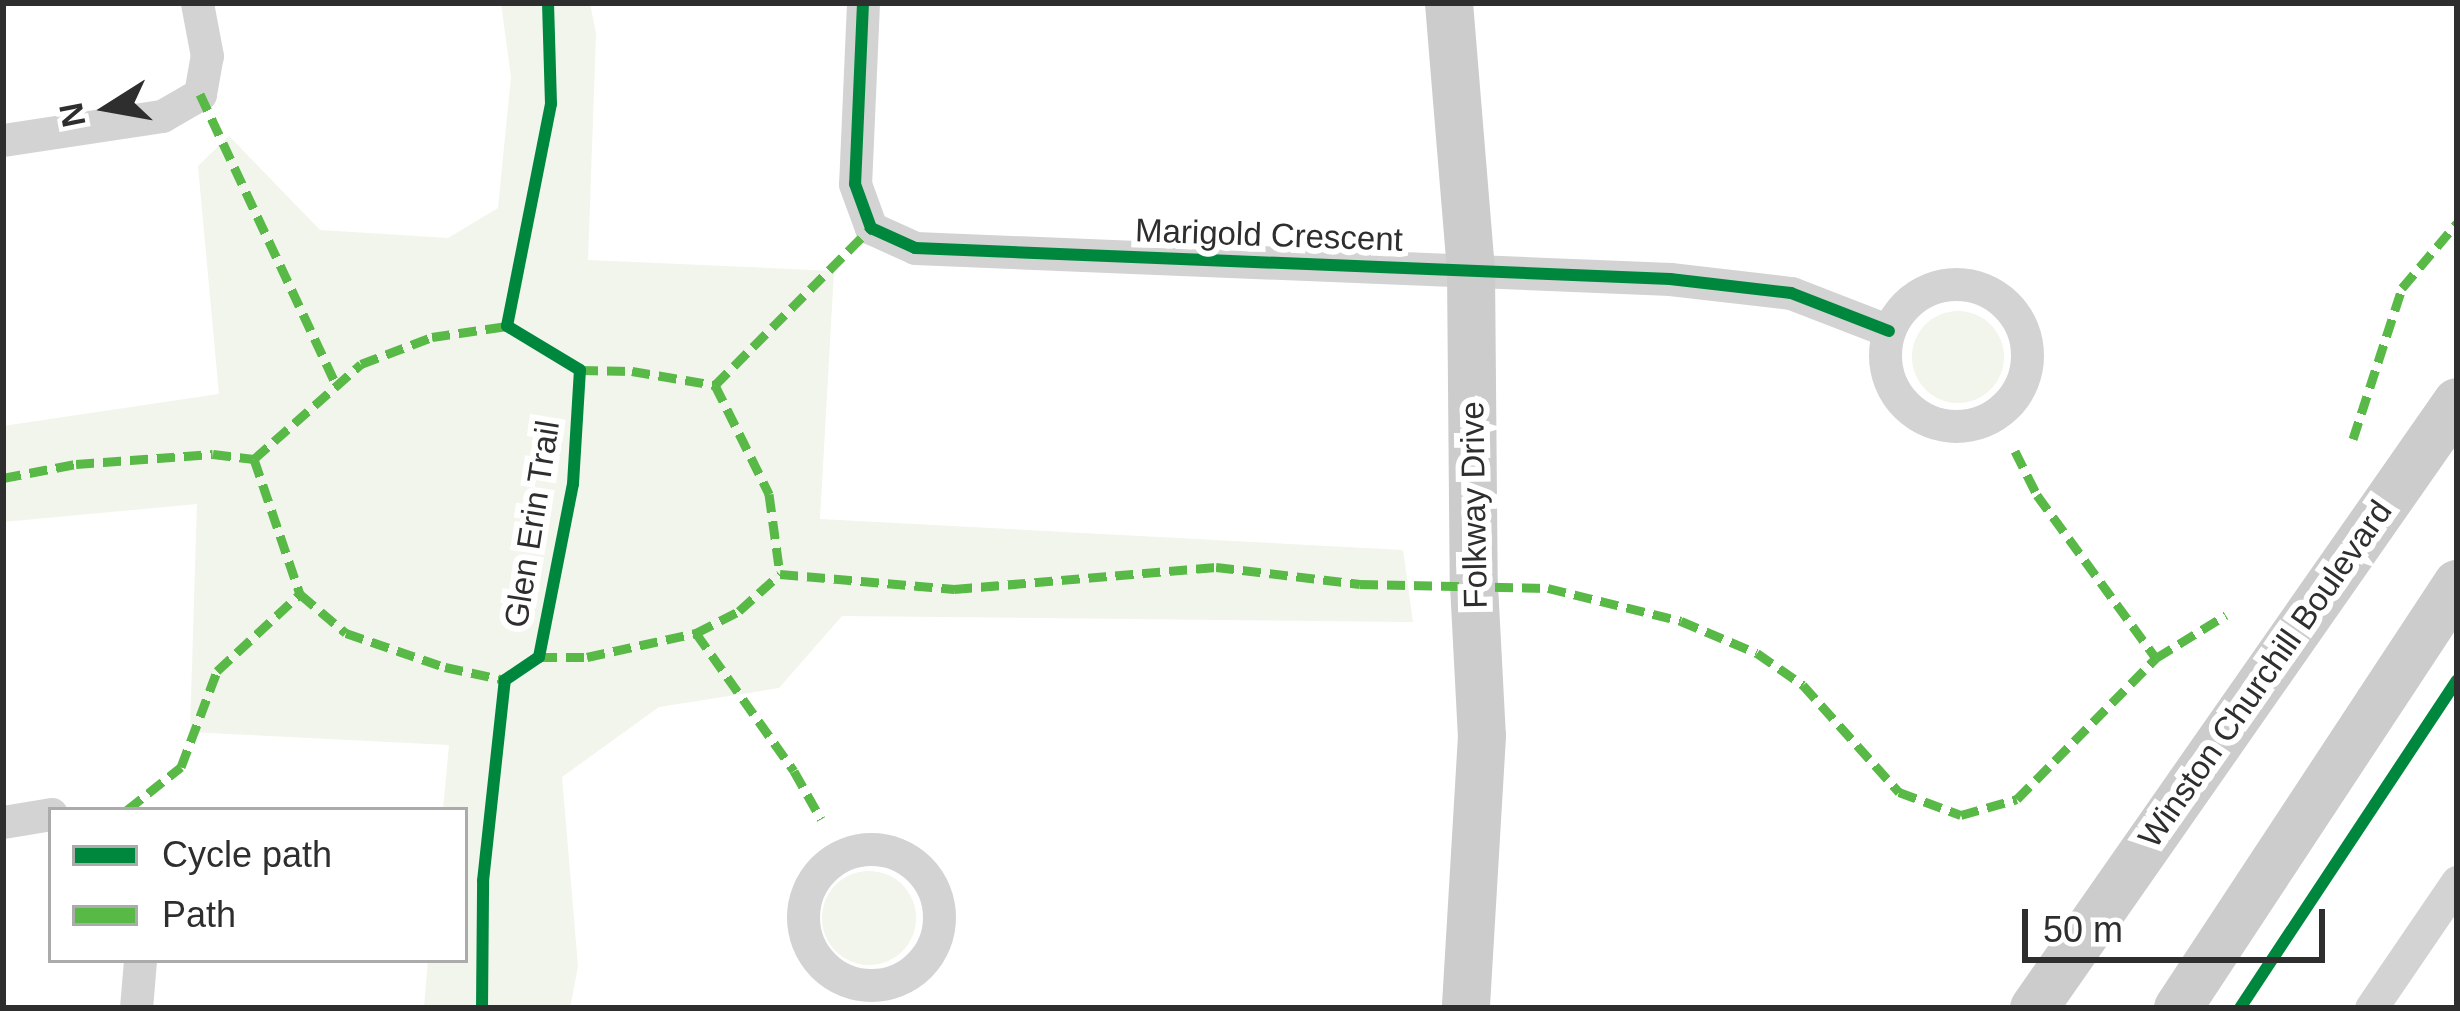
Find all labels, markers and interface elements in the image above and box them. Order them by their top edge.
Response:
north arrow [48,48,168,168]
text: N [52,100,93,130]
street label: Marigold Crescent [1135,211,1403,259]
street label: Folkway Drive [1452,401,1496,609]
street label: Glen Erin Trail [496,417,568,631]
street label: Winston Churchill Boulevard [2130,493,2400,855]
legend [48,807,468,963]
text: Cycle path [162,834,332,875]
scale bar [2028,885,2331,959]
text: Path [162,894,236,935]
text: 50 m [2043,909,2123,950]

